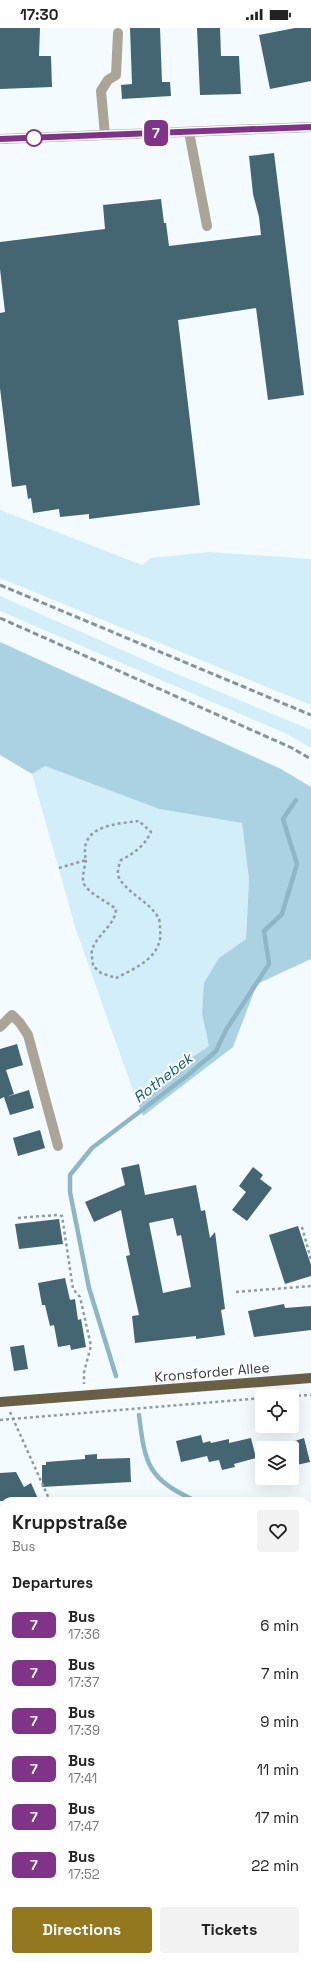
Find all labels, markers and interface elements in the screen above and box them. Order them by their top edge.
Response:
text: 17:30 [20,5,58,24]
line badge: 7 [143,120,169,146]
text: 7 [152,124,160,142]
unlabelled marker [25,129,43,147]
water label: Rothebek [129,1047,198,1107]
street label: Kronsforder Allee [154,1358,270,1386]
map controls [255,1389,299,1485]
button: locate [255,1389,299,1433]
button: layers [255,1441,299,1485]
text: Kruppstraße [12,1510,127,1535]
button: heart [257,1510,299,1552]
text: Bus [12,1538,35,1555]
text: Departures [12,1573,93,1592]
text: Bus [68,1607,95,1626]
text: 7 [30,1616,38,1634]
text: 6 min [260,1616,299,1635]
text: 17:36 [68,1626,100,1643]
text: Bus [68,1655,95,1674]
text: 7 [30,1664,38,1682]
text: 7 min [261,1664,299,1683]
text: 17:37 [68,1674,99,1691]
text: Bus [68,1703,95,1722]
text: 7 [30,1712,38,1730]
text: 9 min [260,1712,299,1731]
text: 17:39 [68,1722,100,1739]
text: Bus [68,1751,95,1770]
text: 7 [30,1760,38,1778]
text: 11 min [257,1760,299,1779]
text: 17:41 [68,1770,97,1787]
text: Bus [68,1799,95,1818]
text: 7 [30,1808,38,1826]
text: 17 min [255,1808,299,1827]
text: 17:47 [68,1818,99,1835]
text: Bus [68,1847,95,1866]
text: 7 [30,1856,38,1874]
text: 22 min [251,1856,299,1875]
text: 17:52 [68,1866,100,1883]
button: Directions [12,1907,152,1953]
button: Tickets [160,1907,299,1953]

